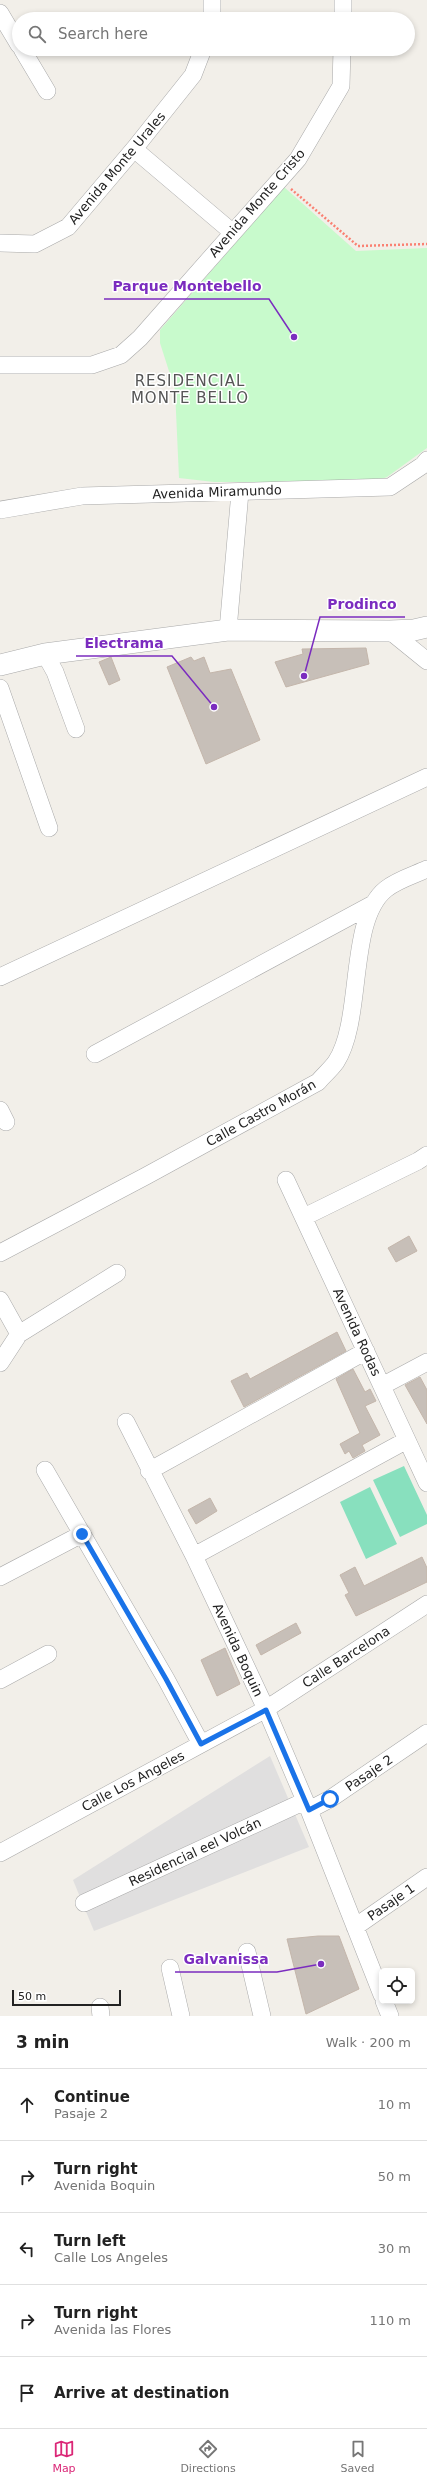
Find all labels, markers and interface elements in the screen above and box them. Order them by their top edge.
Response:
search box [12,12,415,56]
icon: search [26,23,48,45]
text: Search here [58,25,148,43]
street label: Avenida Monte Urales [66,109,168,227]
street label: Avenida Monte Cristo [206,146,308,260]
callout: Parque Montebello [104,273,269,299]
text: Parque Montebello [112,278,262,294]
district label: RESIDENCIAL MONTE BELLO [131,372,249,407]
street label: Avenida Miramundo [152,482,282,502]
callout: Prodinco [320,591,405,617]
text: Prodinco [327,596,397,612]
callout: Electrama [76,630,172,656]
text: Electrama [84,635,164,651]
street label: Calle Castro Morán [203,1077,319,1149]
street label: Avenida Rodas [330,1286,384,1379]
route end [73,1525,91,1543]
street label: Avenida Boquin [210,1601,266,1699]
street label: Calle Barcelona [299,1623,393,1691]
street label: Calle Los Angeles [79,1748,187,1814]
street label: Pasaje 2 [342,1752,396,1794]
route start [321,1790,339,1808]
street label: Residencial eel Volcán [126,1815,264,1889]
street label: Pasaje 1 [365,1880,417,1924]
callout: Galvanissa [175,1946,277,1972]
text: Galvanissa [183,1951,269,1967]
map controls [379,1968,415,2004]
button: locate [379,1968,415,2004]
scale bar [12,1988,121,2007]
text: 50 m [18,1990,46,2003]
text: 3 min [16,2032,69,2052]
text: Walk · 200 m [326,2035,411,2050]
text: Continue [54,2088,130,2106]
icon: ahead [16,2094,38,2116]
text: 10 m [378,2097,411,2112]
text: Pasaje 2 [54,2106,108,2121]
text: Turn right [54,2160,138,2178]
icon: right [16,2166,38,2188]
text: 50 m [378,2169,411,2184]
text: Avenida Boquin [54,2178,155,2193]
text: Turn left [54,2232,126,2250]
icon: left [16,2238,38,2260]
text: 30 m [378,2241,411,2256]
text: Calle Los Angeles [54,2250,168,2265]
text: Turn right [54,2304,138,2322]
icon: right [16,2310,38,2332]
text: 110 m [369,2313,411,2328]
text: Avenida las Flores [54,2322,171,2337]
icon: arrive [16,2382,38,2404]
text: Arrive at destination [54,2384,229,2402]
tab: Map [52,2438,76,2475]
tab: Directions [180,2438,236,2475]
tab: Saved [341,2438,375,2475]

